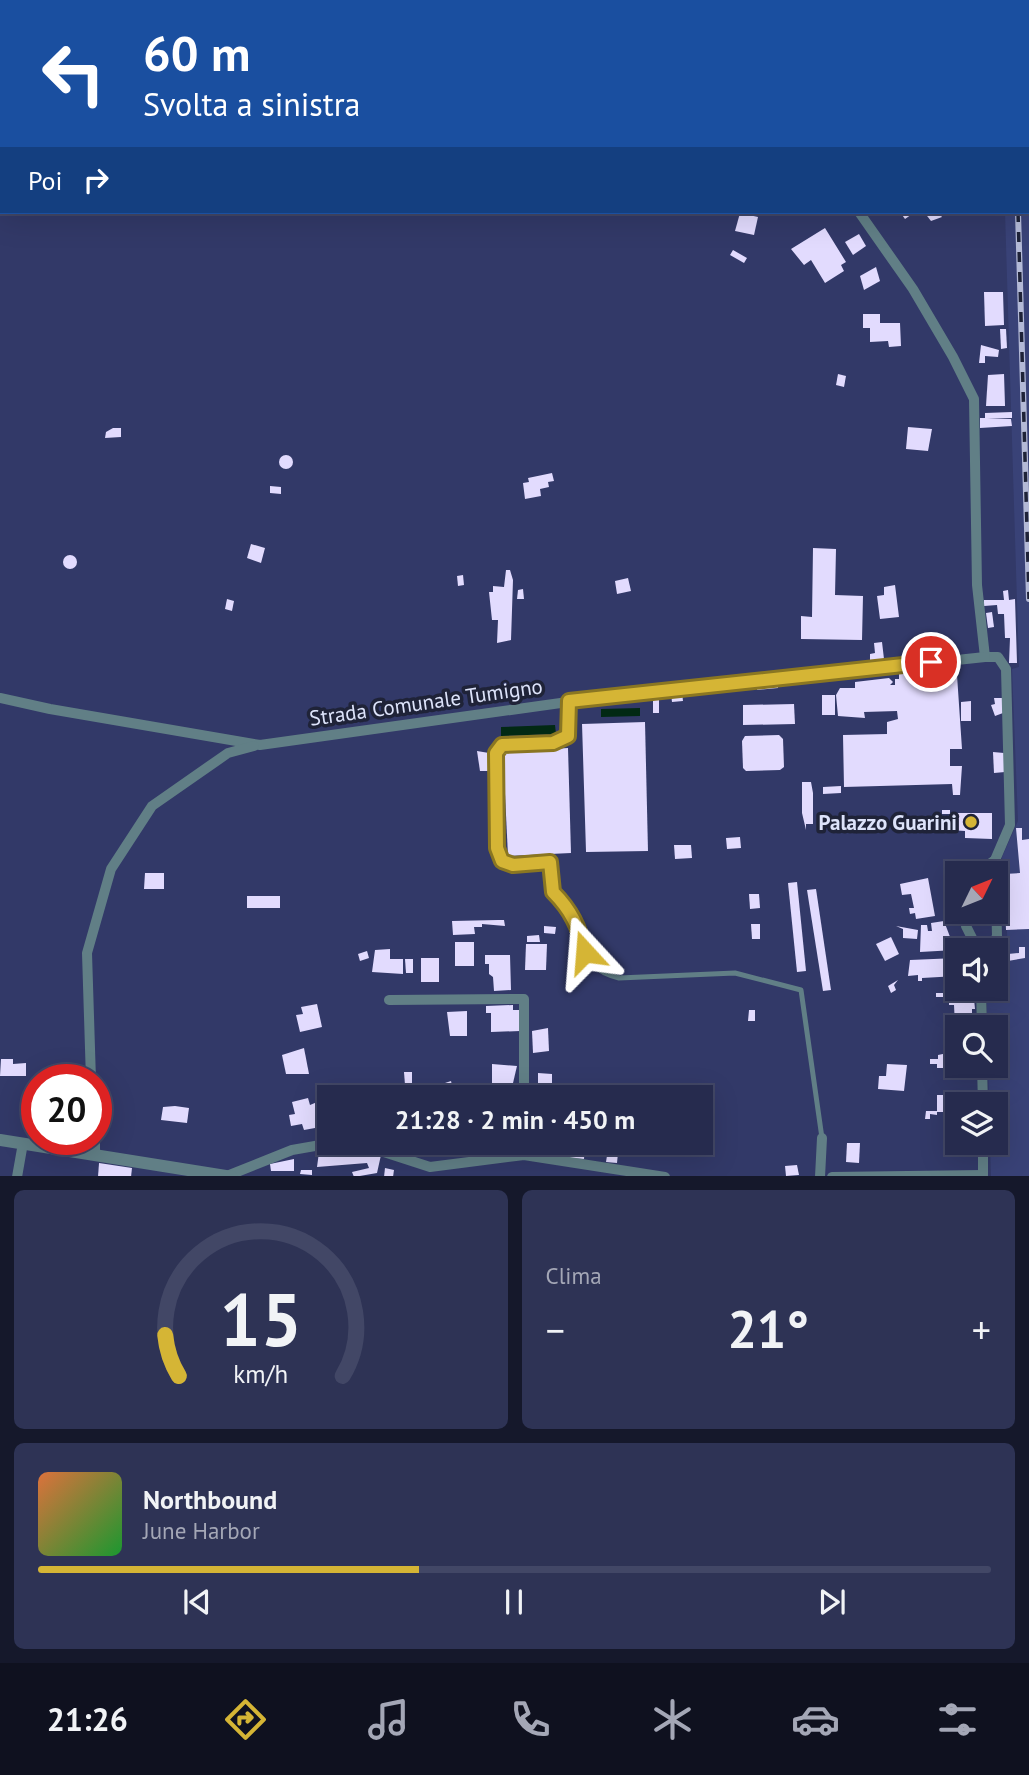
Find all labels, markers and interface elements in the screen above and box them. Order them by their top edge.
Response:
text: 60 m [143,21,250,85]
icon: left [28,28,119,119]
text: Svolta a sinistra [143,83,360,125]
icon: right [77,161,115,199]
text: Poi [28,164,63,197]
pin [901,632,961,692]
icon: arrive [912,643,950,681]
street label: Strada Comunale Tumigno [308,672,544,732]
place label: Palazzo Guarini [819,809,957,836]
marker: Palazzo Guarini [963,814,979,830]
north arrow [945,861,1008,924]
map controls [945,861,1008,1155]
position arrow [548,915,622,989]
button: sound [945,938,1008,1001]
button: search [945,1015,1008,1078]
speed limit sign: 20 [21,1064,112,1155]
button: layers [945,1092,1008,1155]
text: 21:28 · 2 min · 450 m [395,1103,635,1136]
text: Clima [546,1261,602,1290]
text: 15 [219,1272,302,1366]
text: 21° [727,1295,809,1362]
text: − [546,1305,565,1354]
text: + [972,1305,991,1354]
text: km/h [233,1357,288,1389]
text: Northbound [143,1483,277,1516]
text: June Harbor [143,1516,260,1545]
icon: previous [178,1583,216,1621]
icon: pause [495,1583,533,1621]
icon: next [813,1583,851,1621]
icon: directions [221,1695,270,1744]
icon: music [364,1695,413,1744]
icon: phone [506,1695,555,1744]
icon: climate [648,1695,697,1744]
icon: car [791,1695,840,1744]
icon: filters [933,1695,982,1744]
text: 21:26 [47,1698,128,1740]

